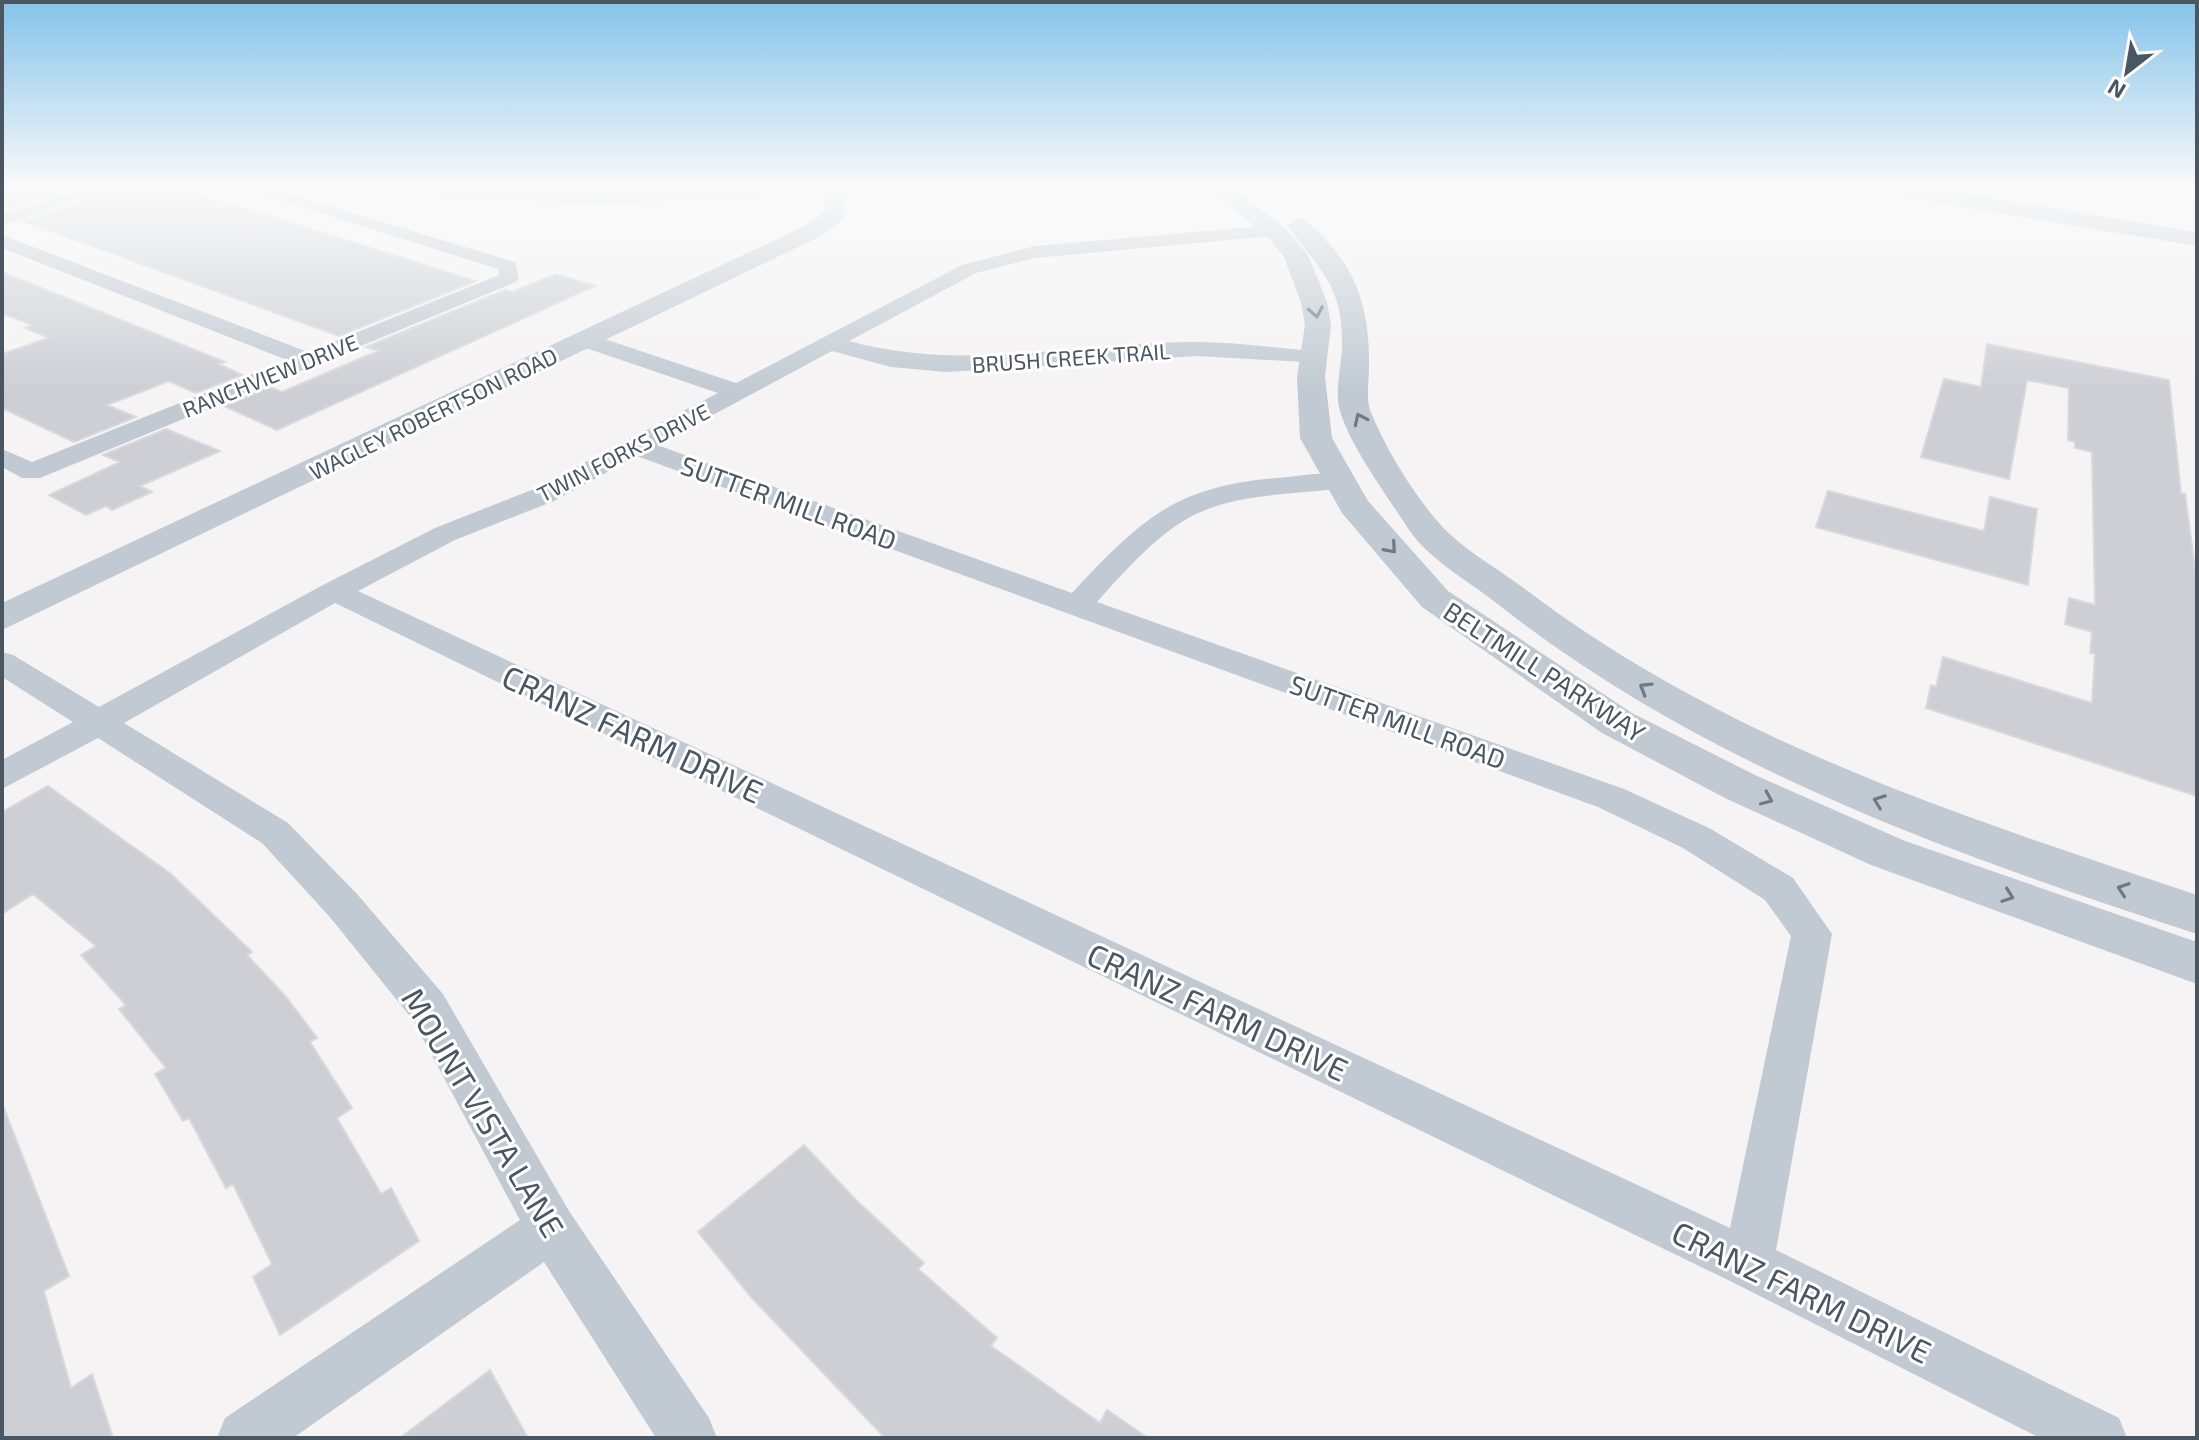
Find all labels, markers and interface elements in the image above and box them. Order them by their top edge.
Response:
north arrow [2087,32,2167,112]
text: N [2103,75,2130,105]
one-way arrow [1306,306,1323,319]
street label: RANCHVIEW DRIVE [179,328,361,422]
street label: BRUSH CREEK TRAIL [971,337,1171,377]
street label: WAGLEY ROBERTSON ROAD [305,342,561,484]
street label: TWIN FORKS DRIVE [533,397,713,507]
one-way arrow [1354,413,1370,427]
street label: SUTTER MILL ROAD [677,449,901,555]
one-way arrow [1381,538,1395,553]
street label: BELTMILL PARKWAY [1439,594,1652,748]
street label: CRANZ FARM DRIVE [497,656,769,810]
street label: SUTTER MILL ROAD [1286,668,1510,774]
one-way arrow [1639,682,1654,698]
one-way arrow [1759,789,1773,805]
one-way arrow [1873,794,1887,811]
one-way arrow [2117,882,2131,899]
one-way arrow [2000,886,2014,903]
street label: CRANZ FARM DRIVE [1082,934,1354,1088]
street label: MOUNT VISTA LANE [395,981,573,1243]
street label: CRANZ FARM DRIVE [1666,1212,1938,1370]

